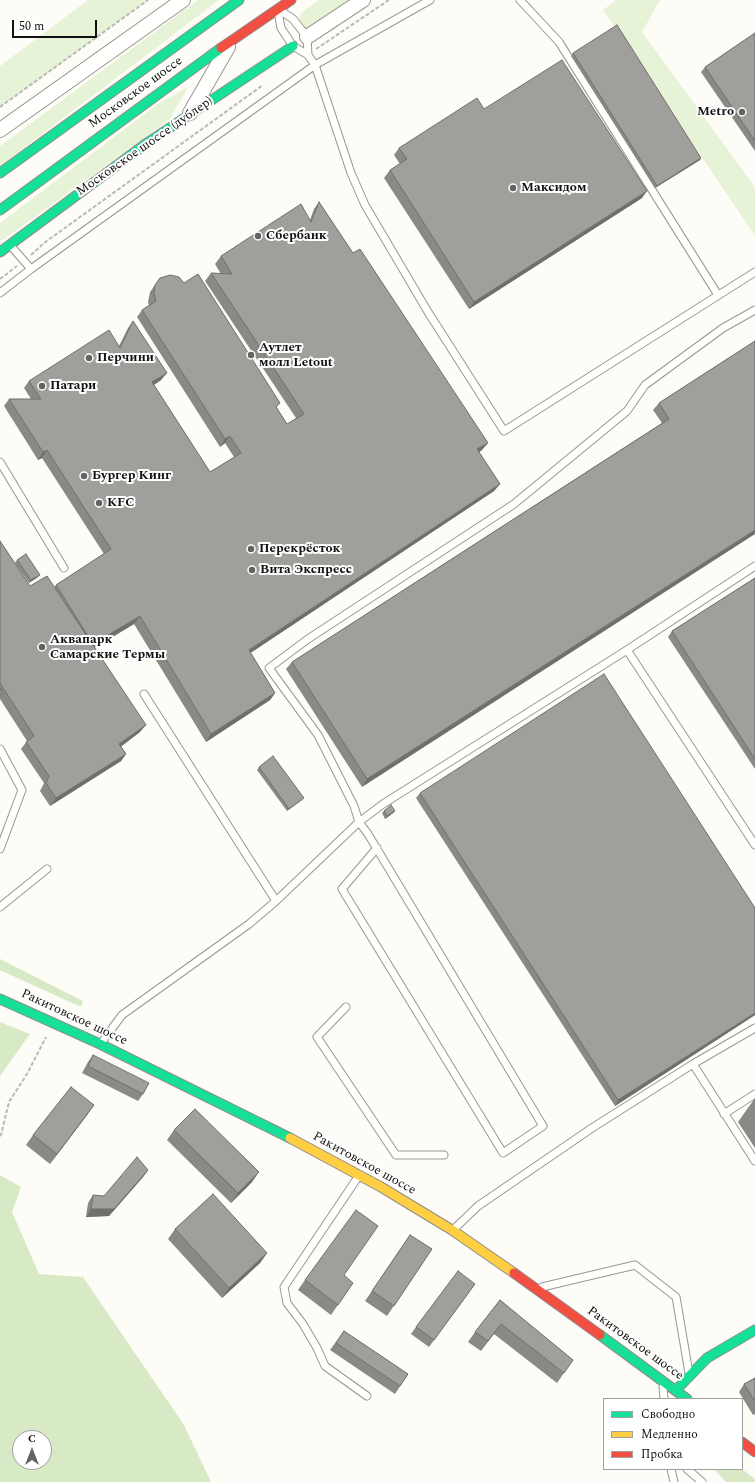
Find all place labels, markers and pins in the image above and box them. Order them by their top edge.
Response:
place label: Metro [697,104,734,120]
marker: Metro [737,107,747,117]
place label: Максидом [521,180,587,196]
marker: Максидом [508,183,518,193]
place label: Сбербанк [266,228,327,244]
marker: Сбербанк [253,231,263,241]
place label: Аутлет молл Letout [259,340,333,371]
place label: Перчини [97,350,154,366]
marker: Аутлет молл Letout [246,350,256,360]
marker: Перчини [84,353,94,363]
place label: Патари [50,378,96,394]
marker: Патари [37,381,47,391]
place label: Бургер Кинг [92,468,171,484]
marker: Бургер Кинг [79,471,89,481]
place label: KFC [107,495,135,511]
marker: KFC [94,498,104,508]
place label: Перекрёсток [259,541,340,557]
marker: Перекрёсток [246,544,256,554]
place label: Вита Экспресс [260,562,352,578]
marker: Вита Экспресс [247,565,257,575]
place label: Аквапарк Самарские Термы [50,632,165,663]
marker: Аквапарк Самарские Термы [37,642,47,652]

